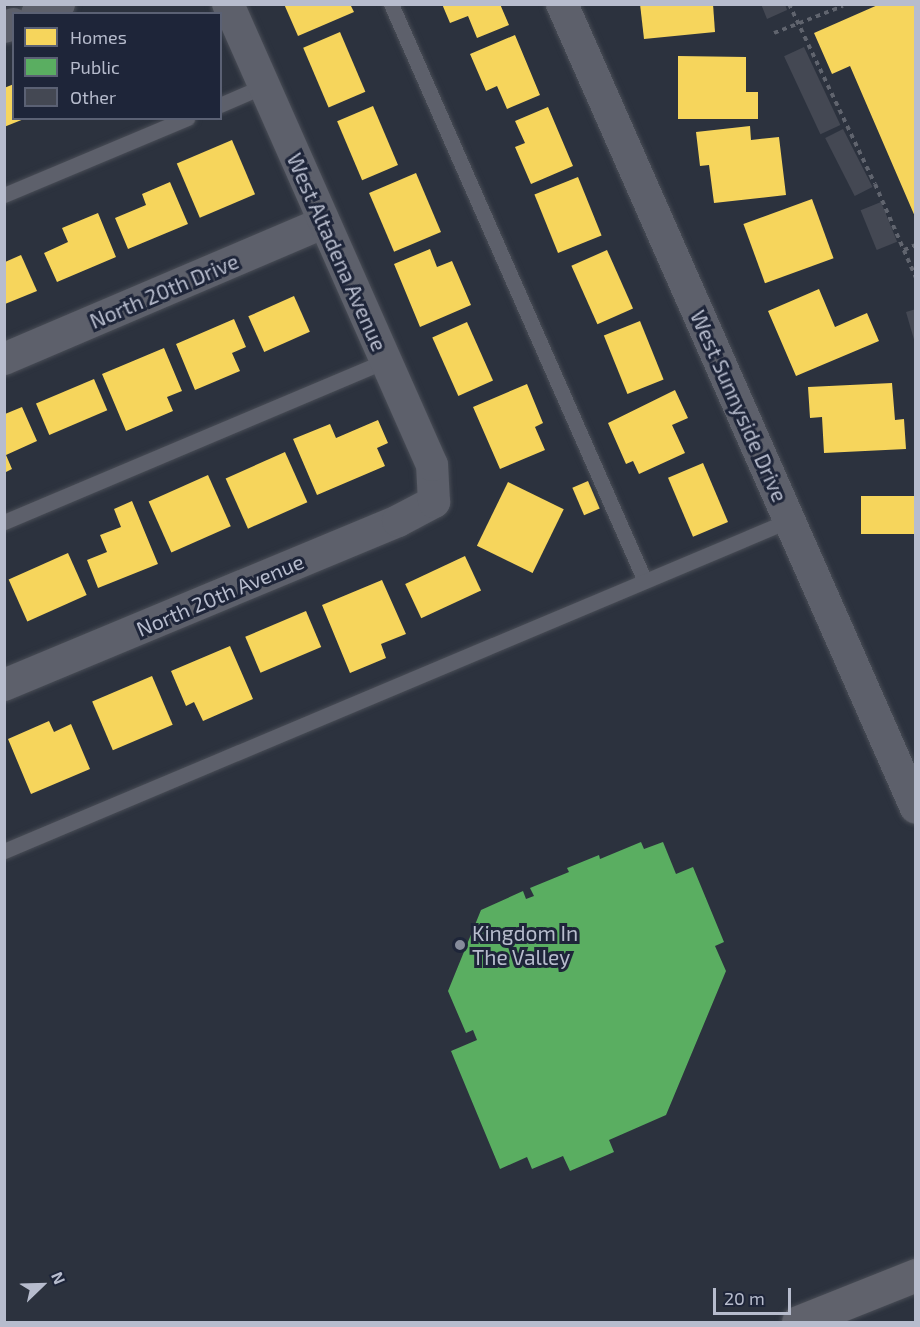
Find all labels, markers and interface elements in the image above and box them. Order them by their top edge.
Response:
legend [12,12,222,120]
text: Homes [70,26,127,48]
text: Public [70,56,120,78]
text: Other [70,86,116,108]
street label: West Altadena Avenue [282,149,392,355]
street label: North 20th Drive [86,248,242,334]
street label: West Sunnyside Drive [685,306,793,506]
street label: North 20th Avenue [132,548,308,642]
place label: Kingdom In The Valley [472,920,578,970]
marker: Kingdom In The Valley [453,938,467,952]
north arrow [12,1255,72,1315]
text: N [48,1269,70,1287]
scale bar [716,1276,794,1314]
text: 20 m [724,1287,765,1309]

